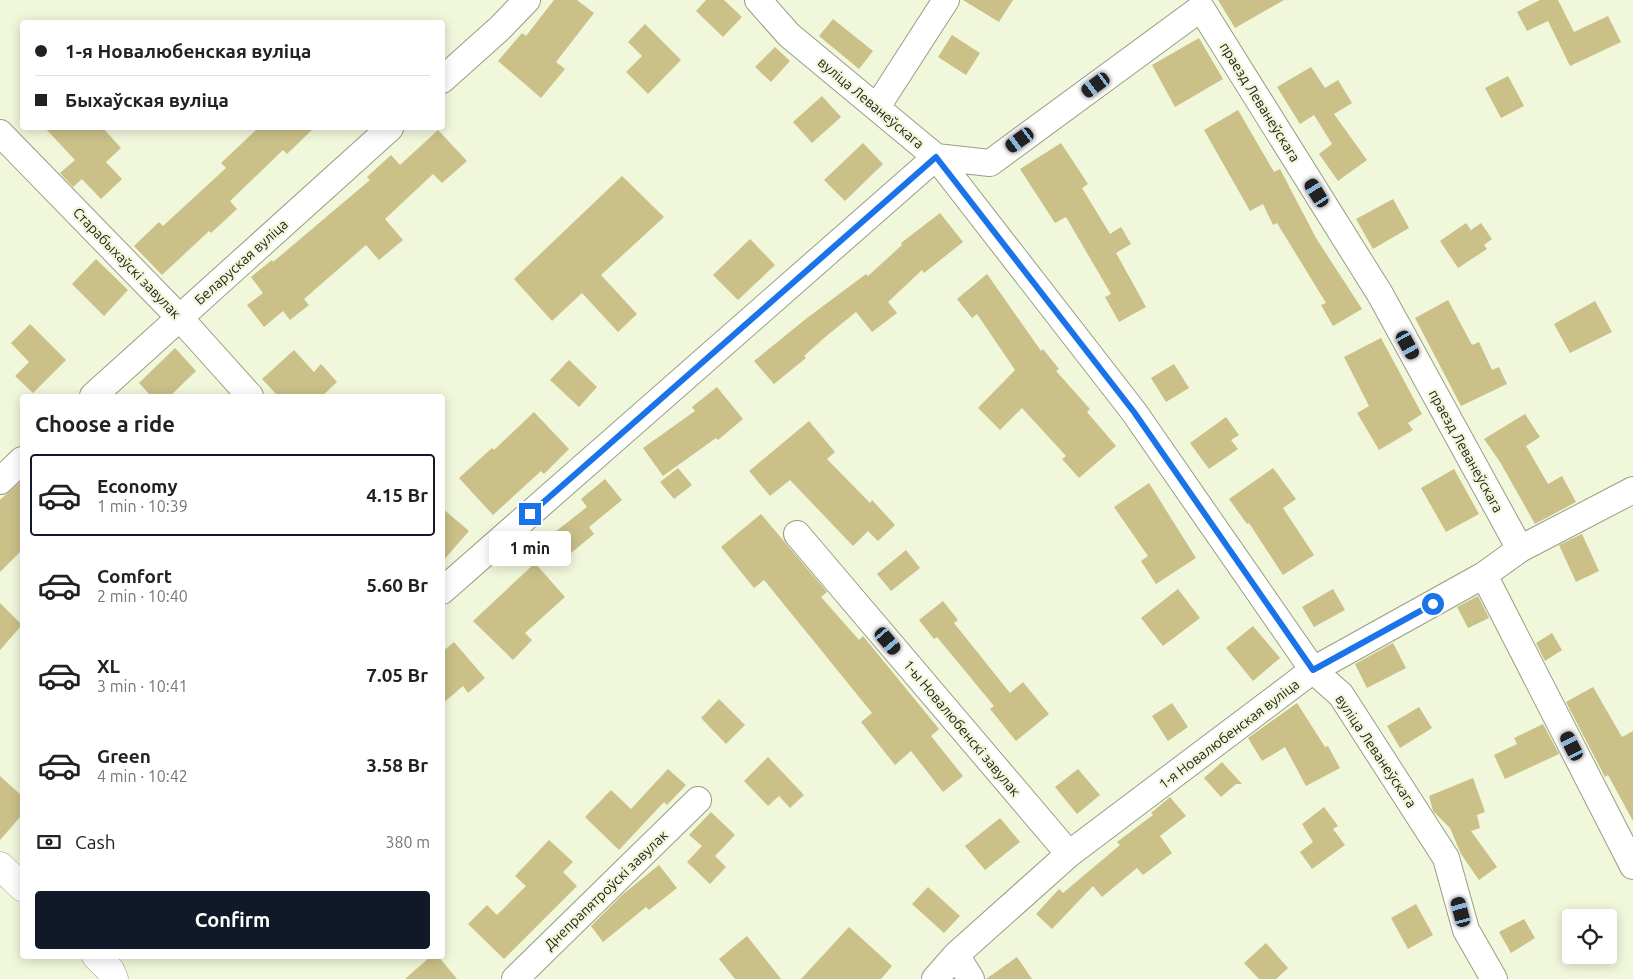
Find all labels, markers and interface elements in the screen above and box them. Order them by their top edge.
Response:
street label: праезд Леванеўскага [1217,39,1303,165]
text: 1-я Новалюбенская вуліца [65,40,311,62]
street label: вуліца Леванеўскага [815,54,927,152]
car [1079,70,1112,100]
text: Быхаўская вуліца [65,89,229,111]
car [1003,125,1036,155]
car [1302,176,1331,210]
street label: Старабыхаўскі завулак [70,204,184,322]
street label: Беларуская вуліца [191,216,291,308]
car [1394,328,1421,362]
street label: праезд Леванеўскага [1426,387,1506,515]
text: Choose a ride [35,411,175,436]
icon: car [37,473,82,518]
text: Economy [97,475,178,497]
text: 4.15 Br [366,484,428,506]
text: 1 min · 10:39 [97,497,188,515]
route end [519,503,541,525]
callout: 1 min [489,532,571,566]
text: 1 min [510,539,550,557]
icon: car [37,563,82,608]
text: Comfort [97,565,172,587]
text: 5.60 Br [366,574,428,596]
text: 2 min · 10:40 [97,587,188,605]
route start [1422,593,1444,615]
car [872,625,903,657]
icon: car [37,653,82,698]
text: XL [97,655,120,677]
street label: 1-ы Новалюбенскі завулак [900,657,1024,799]
text: 7.05 Br [366,664,428,686]
street label: 1-я Новалюбенская вуліца [1156,676,1302,792]
text: 3 min · 10:41 [97,677,188,695]
street label: вуліца Леванеўскага [1332,691,1420,811]
car [1558,729,1585,763]
icon: car [37,743,82,788]
text: Green [97,745,151,767]
text: 3.58 Br [366,754,428,776]
text: 4 min · 10:42 [97,767,188,785]
street label: Днепрапятроўскі завулак [541,827,671,953]
icon: cash [35,828,63,856]
text: Cash [75,831,116,853]
text: 380 m [385,833,430,851]
button: Confirm [35,891,430,949]
car [1449,896,1472,928]
map controls [1562,909,1617,964]
button: locate [1562,909,1617,964]

